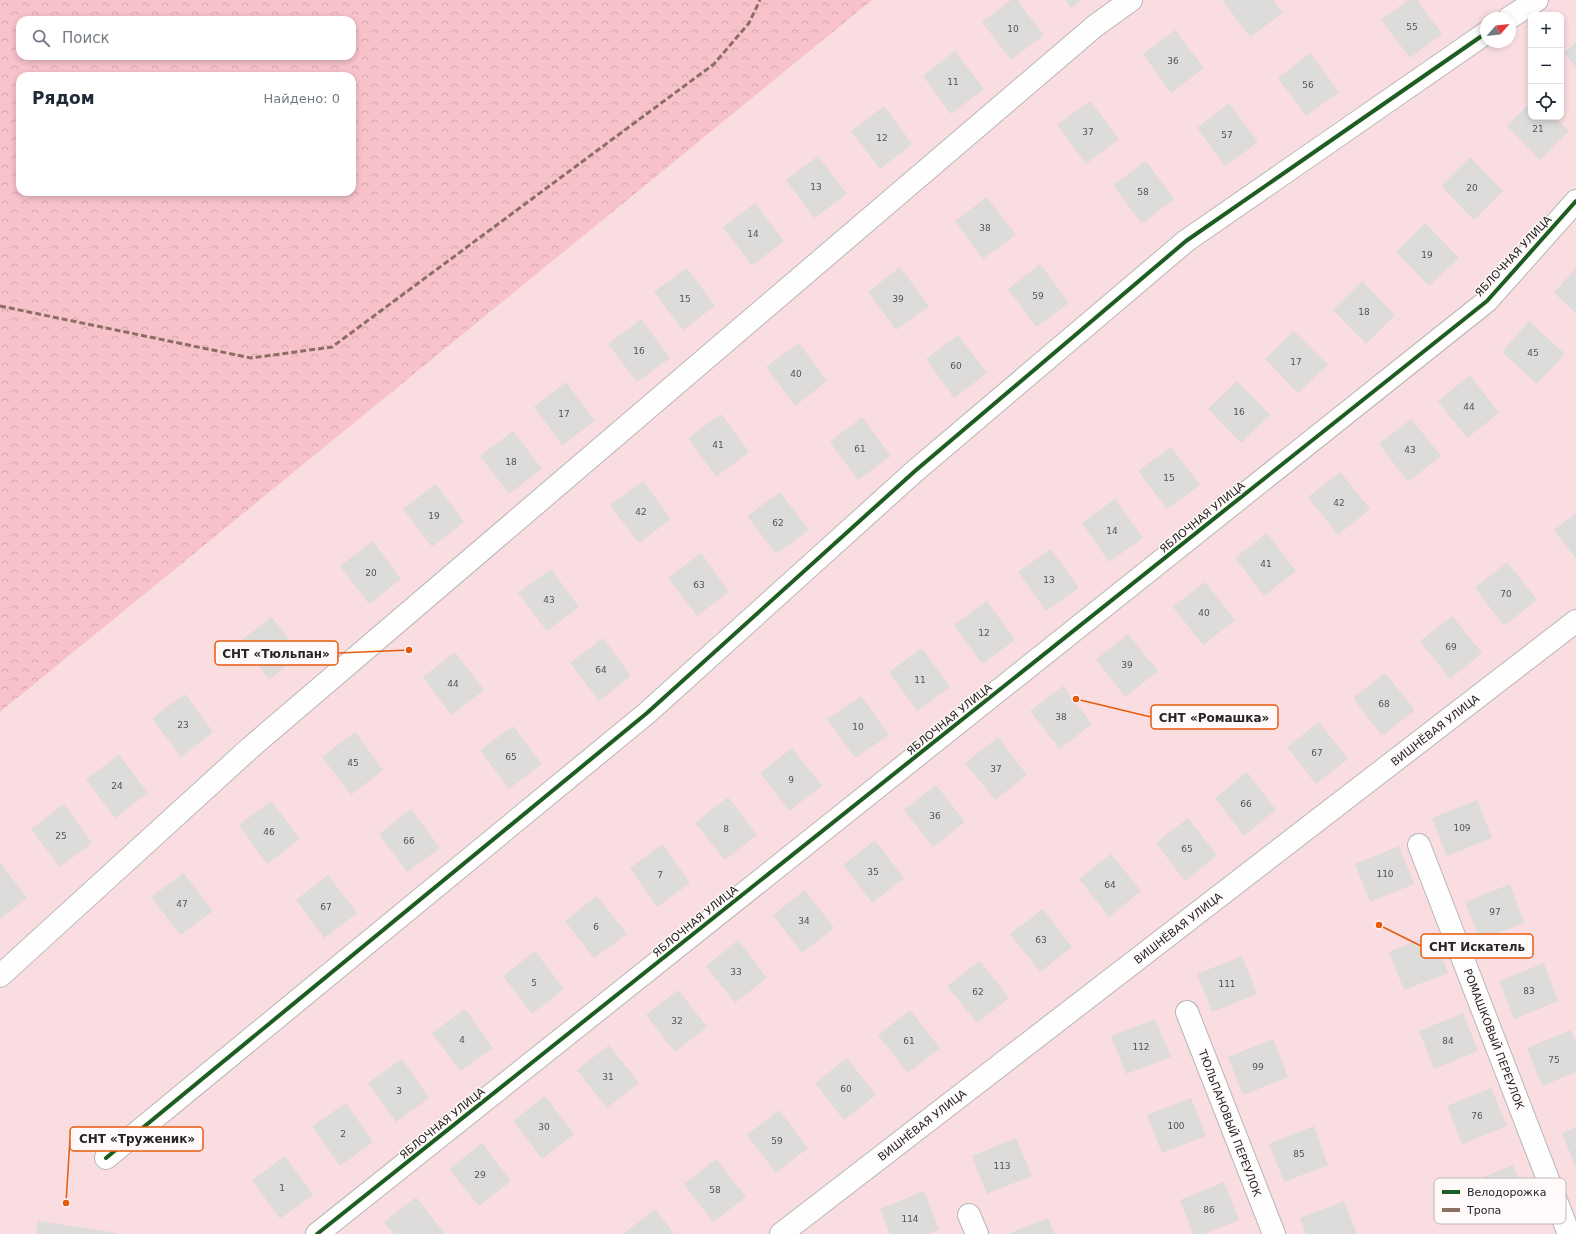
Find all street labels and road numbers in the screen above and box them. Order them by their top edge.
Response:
street label: ЯБЛОЧНАЯ УЛИЦА [1473,213,1555,299]
street label: ЯБЛОЧНАЯ УЛИЦА [1157,479,1248,556]
street label: ЯБЛОЧНАЯ УЛИЦА [904,681,995,758]
street label: ВИШНЁВАЯ УЛИЦА [1389,692,1482,769]
street label: ЯБЛОЧНАЯ УЛИЦА [650,883,741,960]
street label: ВИШНЁВАЯ УЛИЦА [1132,890,1225,967]
street label: РОМАШКОВЫЙ ПЕРЕУЛОК [1461,967,1527,1112]
street label: ТЮЛЬПАНОВЫЙ ПЕРЕУЛОК [1195,1047,1264,1199]
street label: ЯБЛОЧНАЯ УЛИЦА [397,1085,488,1162]
street label: ВИШНЁВАЯ УЛИЦА [876,1087,969,1164]

